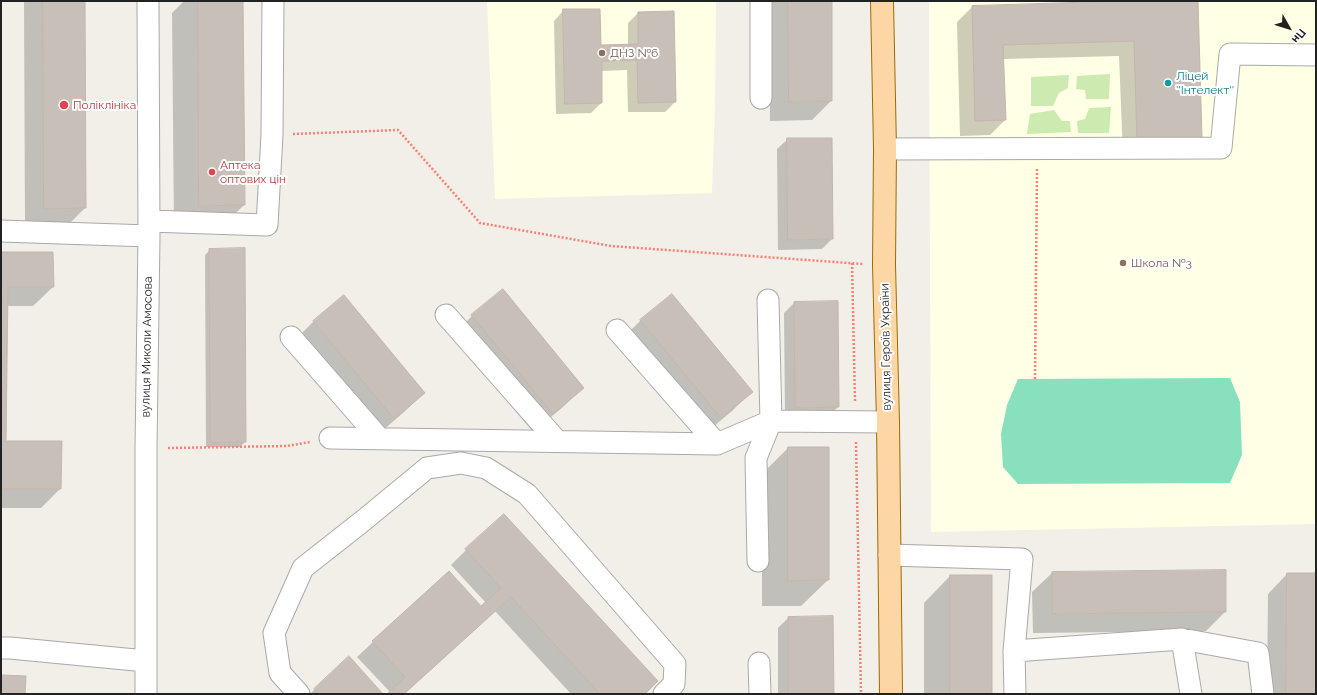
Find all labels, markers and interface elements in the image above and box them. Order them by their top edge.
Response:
north arrow [1269,8,1309,48]
text: Пн [1289,26,1308,46]
place label: ДНЗ №6 [610,46,658,60]
marker: ДНЗ №6 [597,48,607,58]
place label: Ліцей ''Інтелект'' [1176,69,1234,97]
marker: Ліцей ''Інтелект'' [1163,78,1173,88]
place label: Поліклініка [73,98,136,112]
marker: Поліклініка [58,99,70,111]
place label: Аптека оптових цін [220,158,286,186]
marker: Аптека оптових цін [207,167,217,177]
place label: Школа №3 [1131,256,1192,270]
marker: Школа №3 [1118,258,1128,268]
street label: вулиця Миколи Амосова [139,276,155,418]
street label: вулиця Героїв України [878,283,894,411]

